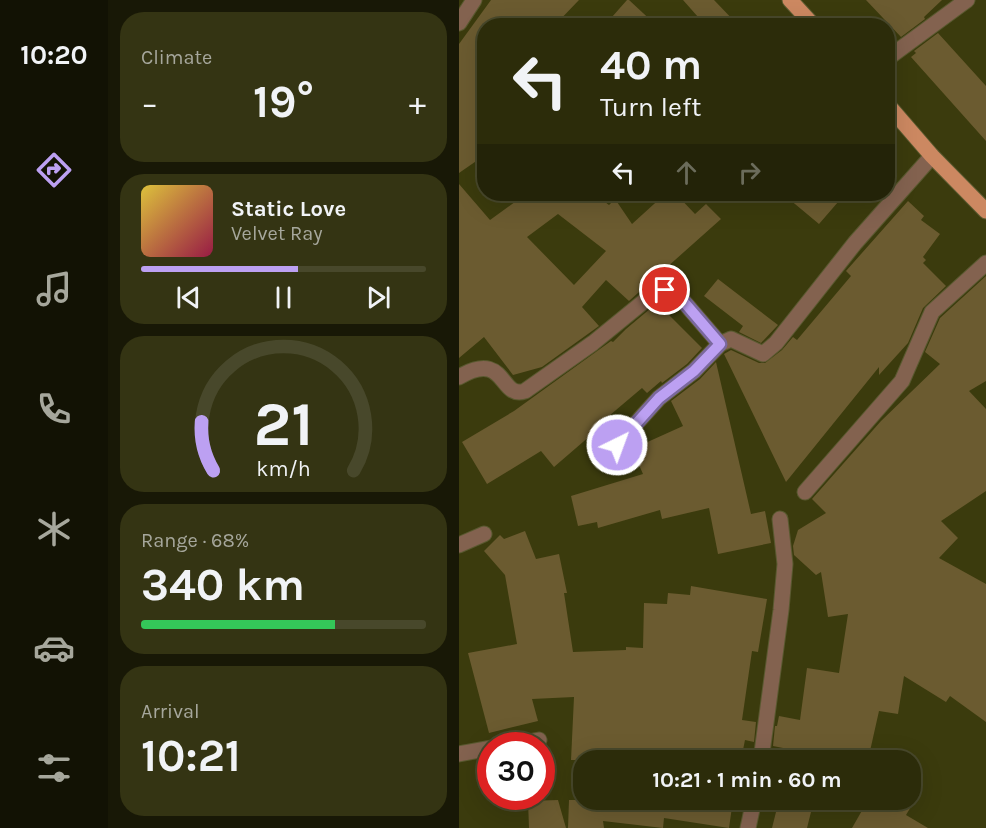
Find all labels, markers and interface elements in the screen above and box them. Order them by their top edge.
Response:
text: 10:20 [20,39,88,71]
text: 40 m [600,40,702,90]
icon: left [501,42,579,120]
text: Climate [141,46,212,69]
text: 19° [253,76,314,128]
text: − [141,84,158,122]
text: + [409,84,426,122]
text: Turn left [600,91,701,123]
icon: directions [33,149,75,191]
icon: left [607,156,640,189]
icon: ahead [670,156,703,189]
icon: right [733,156,766,189]
text: Static Love [231,196,346,222]
text: Velvet Ray [231,222,323,245]
pin [639,264,690,315]
icon: music [33,268,75,310]
icon: arrive [648,273,681,306]
icon: previous [172,281,205,314]
icon: pause [267,281,300,314]
icon: next [362,281,395,314]
icon: phone [33,388,75,430]
text: 21 [253,388,313,461]
position arrow [585,413,649,477]
text: km/h [256,456,311,481]
icon: climate [33,508,75,550]
text: Range · 68% [141,529,249,552]
text: 340 km [141,559,305,611]
icon: car [33,627,75,669]
text: Arrival [141,700,200,723]
text: 10:21 [141,730,241,782]
speed limit sign: 30 [477,732,555,810]
icon: filters [33,747,75,789]
text: 10:21 · 1 min · 60 m [652,767,842,793]

